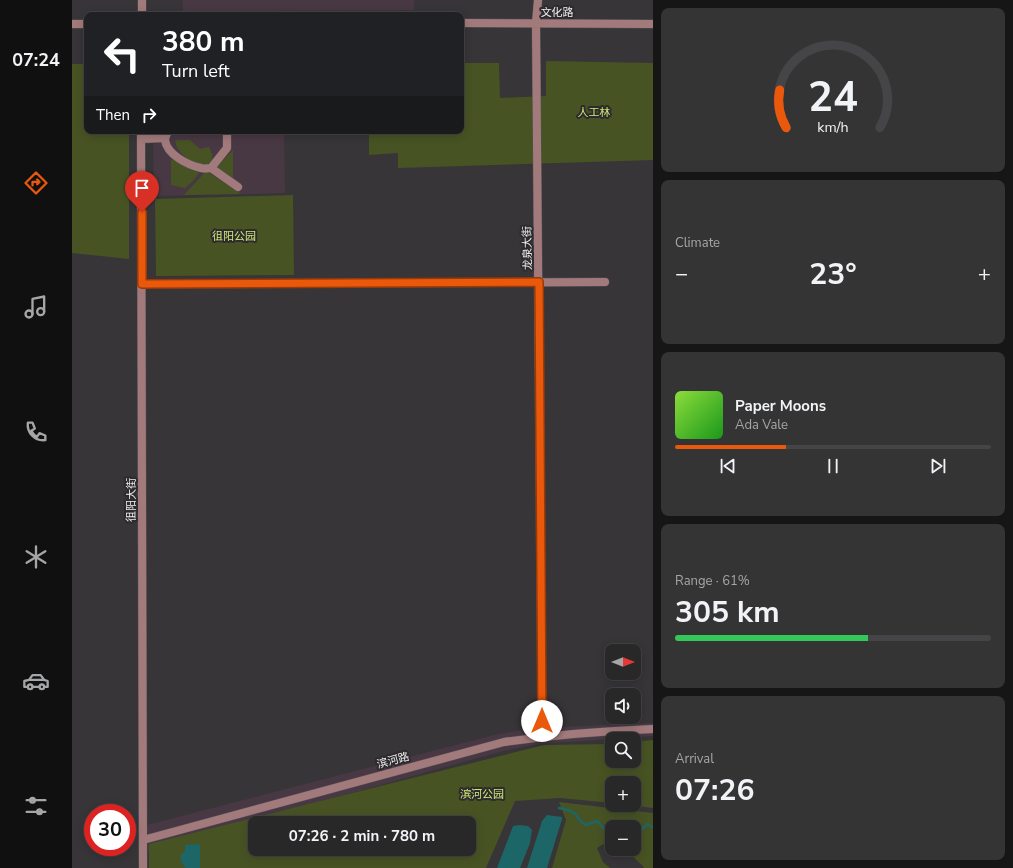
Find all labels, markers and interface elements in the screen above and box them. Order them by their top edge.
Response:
street label: 文化路 [541,5,574,20]
text: 380 m [162,23,245,61]
icon: left [96,28,148,80]
text: 07:24 [12,48,60,72]
text: Turn left [162,59,230,83]
text: 24 [808,69,858,126]
icon: right [138,104,160,126]
text: Then [96,105,130,125]
park label: 人工林 [578,105,611,120]
text: km/h [817,118,849,137]
icon: directions [22,169,50,197]
pin [125,171,159,212]
icon: arrive [131,177,153,199]
street label: 龙泉大街 [520,226,535,270]
park label: 徂阳公园 [212,229,256,244]
text: Climate [675,234,720,252]
text: 23° [809,254,857,295]
text: − [675,259,688,289]
text: + [978,259,991,289]
icon: music [22,293,50,321]
text: Paper Moons [735,396,826,416]
text: Ada Vale [735,416,788,434]
icon: phone [22,418,50,446]
icon: previous [717,455,739,477]
icon: pause [822,455,844,477]
icon: next [927,455,949,477]
street label: 徂阳大街 [124,478,139,522]
icon: climate [22,543,50,571]
text: Range · 61% [675,572,750,590]
text: 305 km [675,592,780,633]
north arrow [605,644,641,680]
map controls [605,644,641,856]
icon: car [22,667,50,695]
button: sound [605,688,641,724]
position arrow [521,700,563,742]
button: search [605,732,641,768]
street label: 滨河路 [375,749,411,772]
text: Arrival [675,750,714,768]
text: 07:26 [675,770,754,811]
button: + [605,776,641,812]
park label: 滨河公园 [460,787,504,802]
icon: filters [22,792,50,820]
speed limit sign: 30 [84,804,136,856]
button: − [605,820,641,856]
text: 07:26 · 2 min · 780 m [289,826,435,846]

